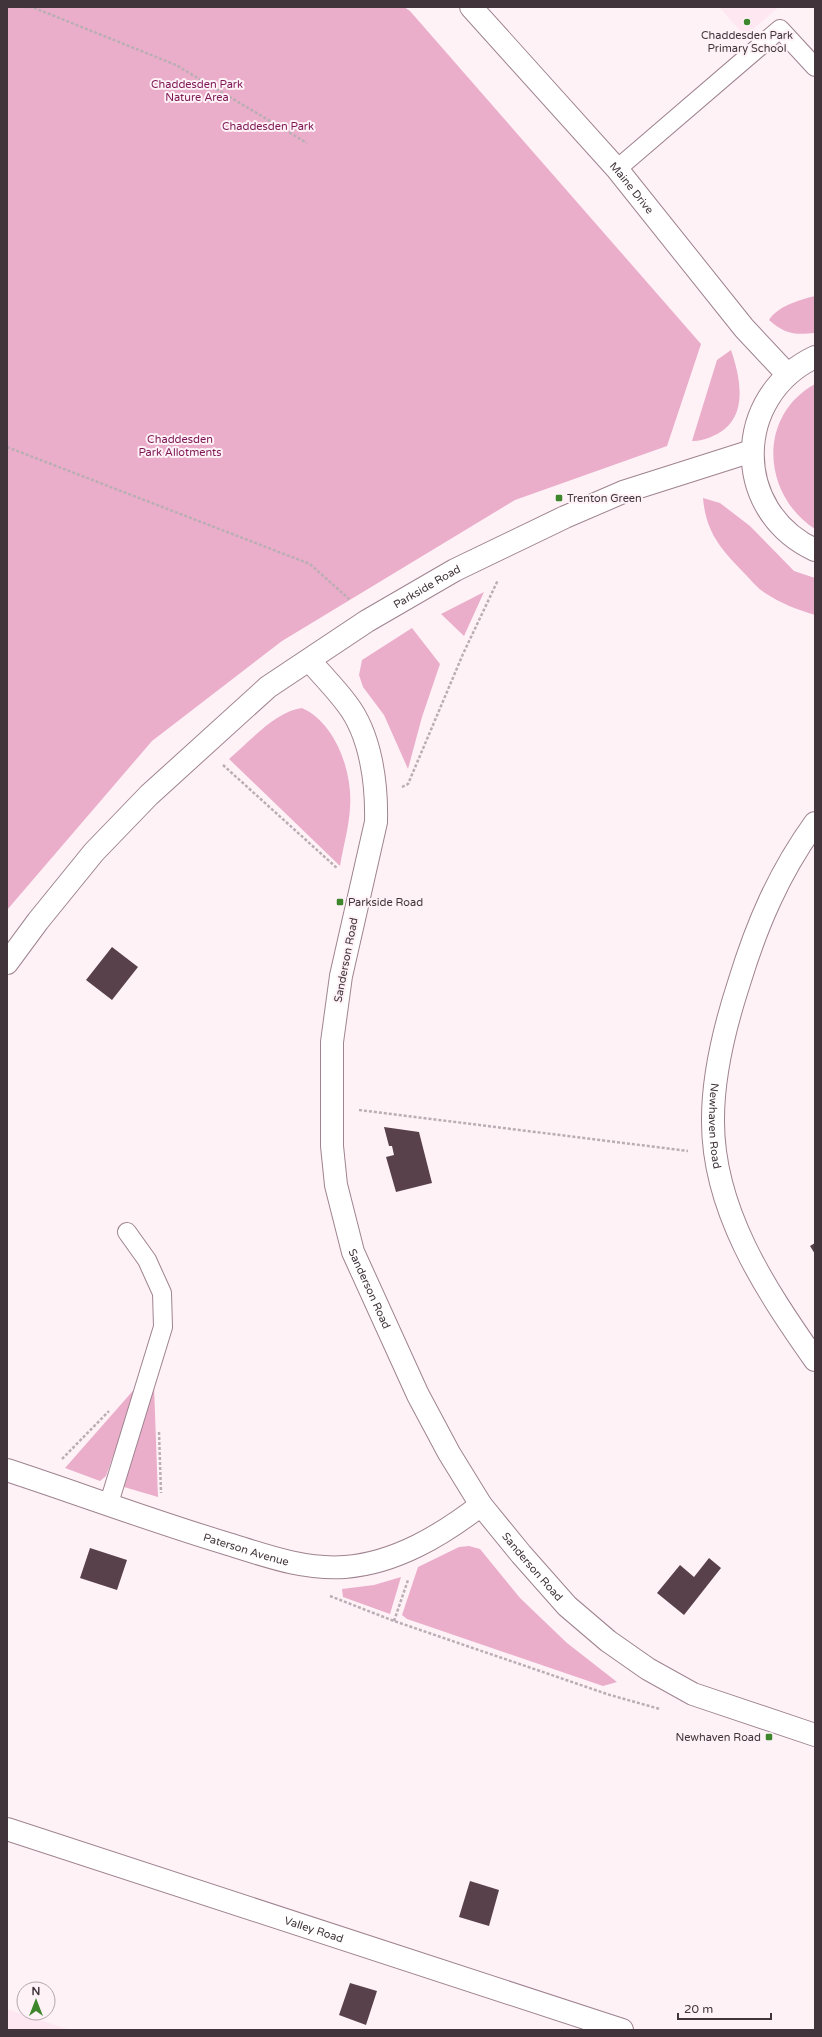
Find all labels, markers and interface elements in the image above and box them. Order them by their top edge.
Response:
marker: Chaddesden Park Primary School [742,17,752,27]
place label: Chaddesden Park Primary School [701,29,793,55]
park label: Chaddesden Park Nature Area [151,78,243,104]
park label: Chaddesden Park [222,120,314,133]
street label: Maine Drive [607,159,657,216]
park label: Chaddesden Park Allotments [138,433,222,459]
place label: Trenton Green [567,492,642,505]
marker: Trenton Green [554,493,564,503]
street label: Parkside Road [391,562,462,611]
place label: Parkside Road [348,896,423,909]
marker: Parkside Road [335,897,345,907]
street label: Sanderson Road [331,916,361,1004]
street label: Newhaven Road [706,1083,724,1170]
street label: Sanderson Road [346,1247,393,1331]
street label: Paterson Avenue [202,1530,290,1568]
street label: Sanderson Road [500,1530,566,1604]
place label: Newhaven Road [675,1731,761,1744]
marker: Newhaven Road [764,1732,774,1742]
street label: Valley Road [283,1914,345,1945]
north arrow [16,1981,56,2021]
text: N [32,1985,40,1998]
scale bar [678,1995,771,2021]
text: 20 m [684,2002,713,2016]

